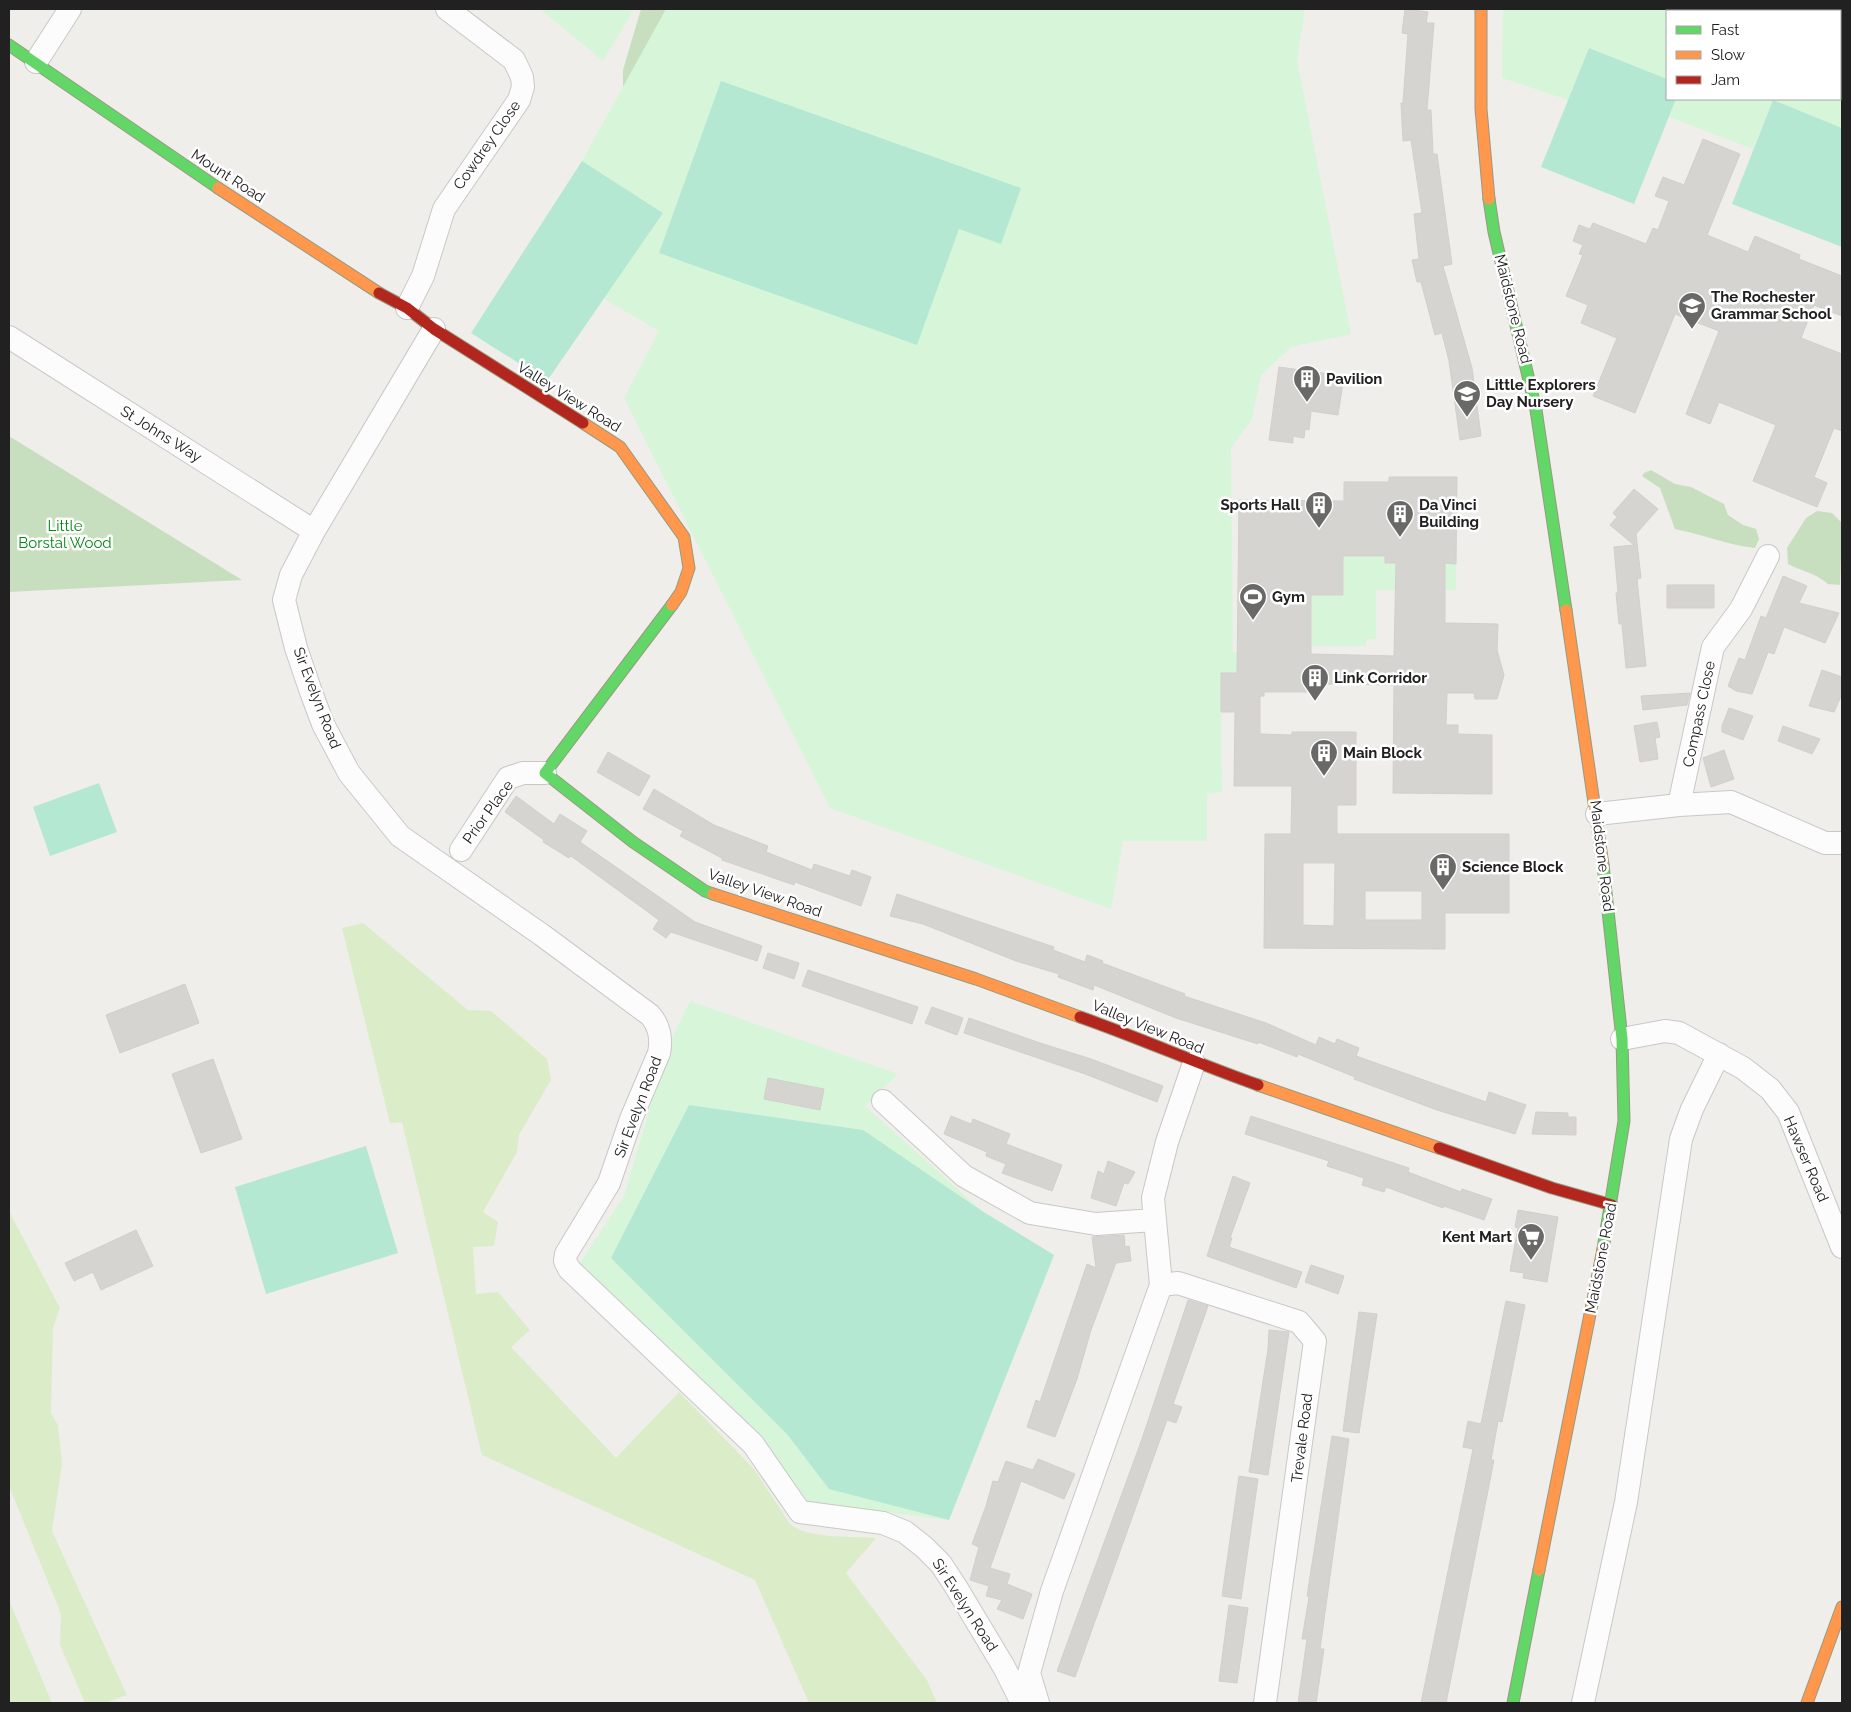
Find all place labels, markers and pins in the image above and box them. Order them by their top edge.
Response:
place label: The Rochester Grammar School [1711,288,1832,323]
school or university icon: The Rochester Grammar School [1677,291,1707,330]
building icon: Pavilion [1292,364,1322,403]
place label: Pavilion [1326,370,1382,388]
place label: Little Explorers Day Nursery [1486,376,1596,411]
school or university icon: Little Explorers Day Nursery [1452,379,1482,418]
building icon: Sports Hall [1304,490,1334,529]
place label: Sports Hall [1220,496,1300,514]
place label: Da Vinci Building [1419,496,1479,531]
building icon: Da Vinci Building [1385,499,1415,538]
sports icon: Gym [1238,582,1268,621]
place label: Gym [1272,588,1305,606]
building icon: Link Corridor [1300,663,1330,702]
place label: Link Corridor [1334,669,1427,687]
building icon: Main Block [1309,738,1339,777]
place label: Main Block [1343,744,1422,762]
building icon: Science Block [1428,852,1458,891]
place label: Science Block [1462,858,1564,876]
supermarket icon: Kent Mart [1516,1222,1546,1261]
place label: Kent Mart [1442,1228,1512,1246]

